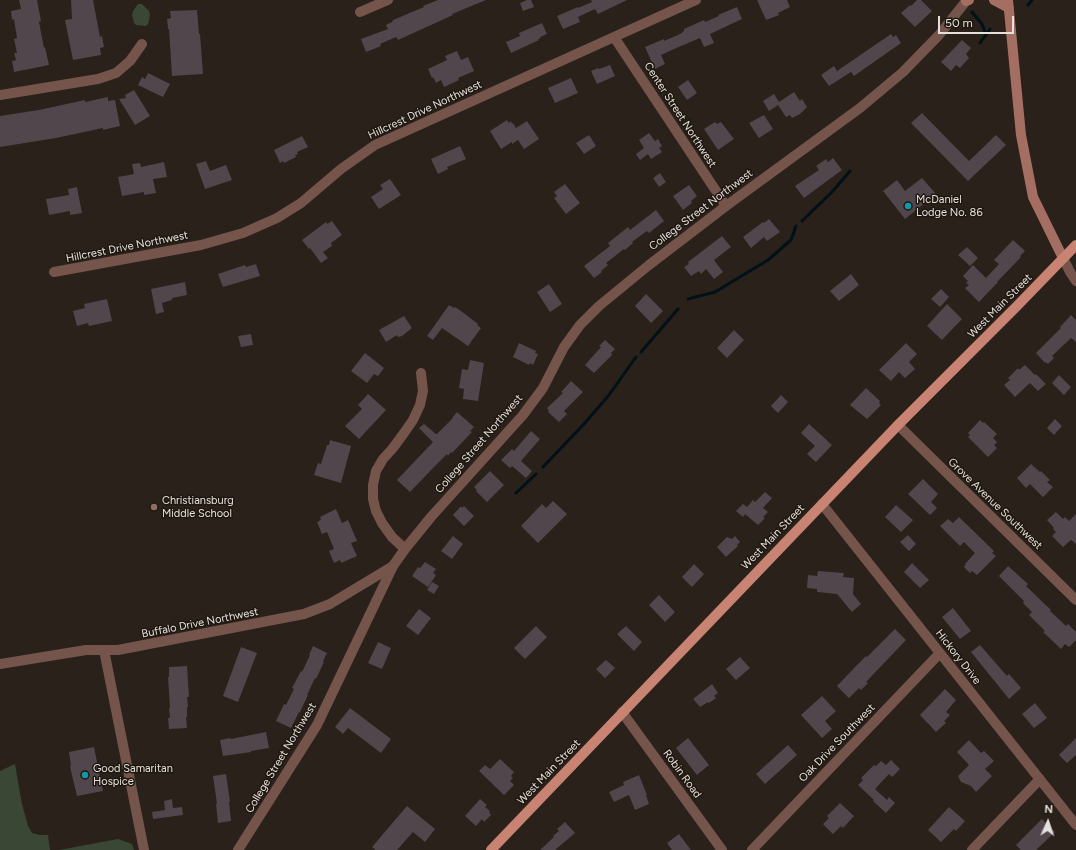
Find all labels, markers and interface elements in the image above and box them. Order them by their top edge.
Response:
scale bar [940,8,1016,34]
text: 50 m [945,16,973,30]
street label: Center Street Northwest [641,60,719,170]
street label: Hillcrest Drive Northwest [366,78,484,142]
street label: College Street Northwest [647,167,755,253]
place label: McDaniel Lodge No. 86 [916,193,983,219]
marker: McDaniel Lodge No. 86 [903,201,913,211]
street label: Hillcrest Drive Northwest [65,229,189,265]
street label: West Main Street [965,271,1035,341]
street label: College Street Northwest [433,392,525,496]
street label: Grove Avenue Southwest [945,456,1045,552]
place label: Christiansburg Middle School [162,494,234,520]
marker: Christiansburg Middle School [149,502,159,512]
street label: West Main Street [739,502,807,572]
street label: Buffalo Drive Northwest [140,605,260,641]
street label: Hickory Drive [932,627,984,687]
street label: College Street Northwest [243,700,319,816]
street label: Oak Drive Southwest [796,701,878,785]
street label: West Main Street [515,737,583,807]
street label: Robin Road [660,747,704,801]
place label: Good Samaritan Hospice [93,762,173,788]
marker: Good Samaritan Hospice [80,770,90,780]
north arrow [1028,802,1068,842]
text: N [1044,803,1053,816]

